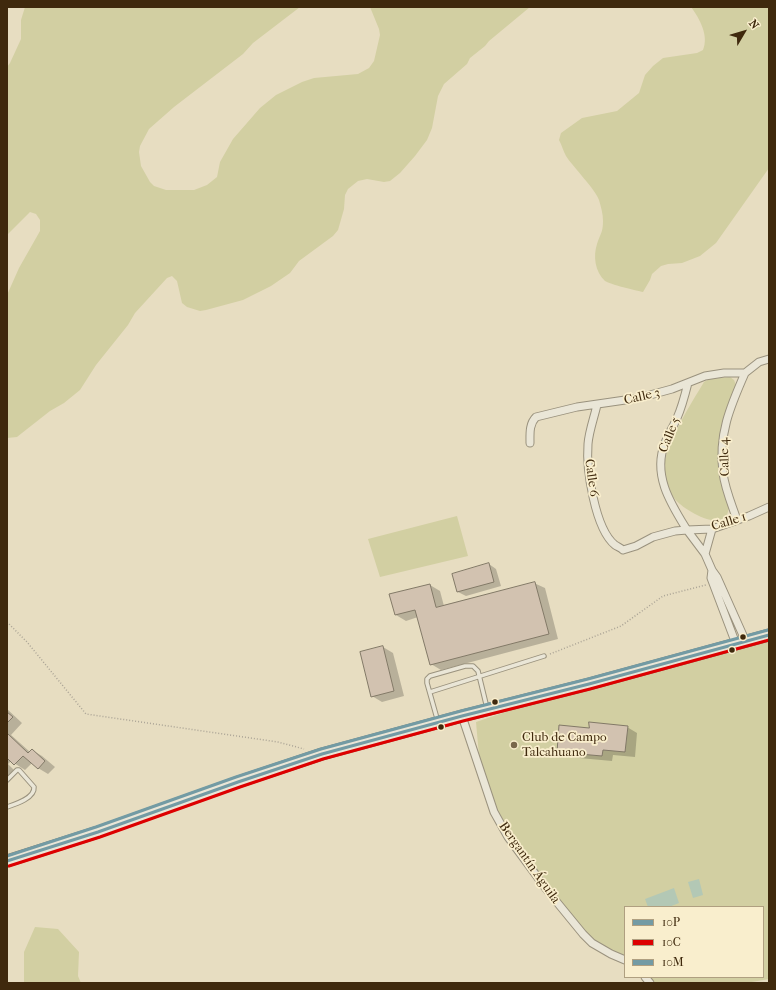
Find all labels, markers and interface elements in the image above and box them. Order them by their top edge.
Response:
north arrow [724,12,764,52]
text: N [746,17,762,32]
street label: Calle 3 [623,385,661,409]
street label: Calle 5 [656,415,684,455]
street label: Calle 4 [717,437,733,477]
street label: Calle 6 [581,458,601,498]
street label: Calle 1 [710,509,748,535]
unlabelled marker [738,632,748,642]
unlabelled marker [727,645,737,655]
unlabelled marker [490,697,500,707]
unlabelled marker [436,722,446,732]
place label: Club de Campo Talcahuano [522,730,607,761]
marker: Club de Campo Talcahuano [509,740,519,750]
street label: Bergantín Águila [495,819,563,907]
legend [624,906,764,978]
text: 10P [662,915,680,929]
text: 10C [662,935,681,949]
text: 10M [662,955,684,969]

